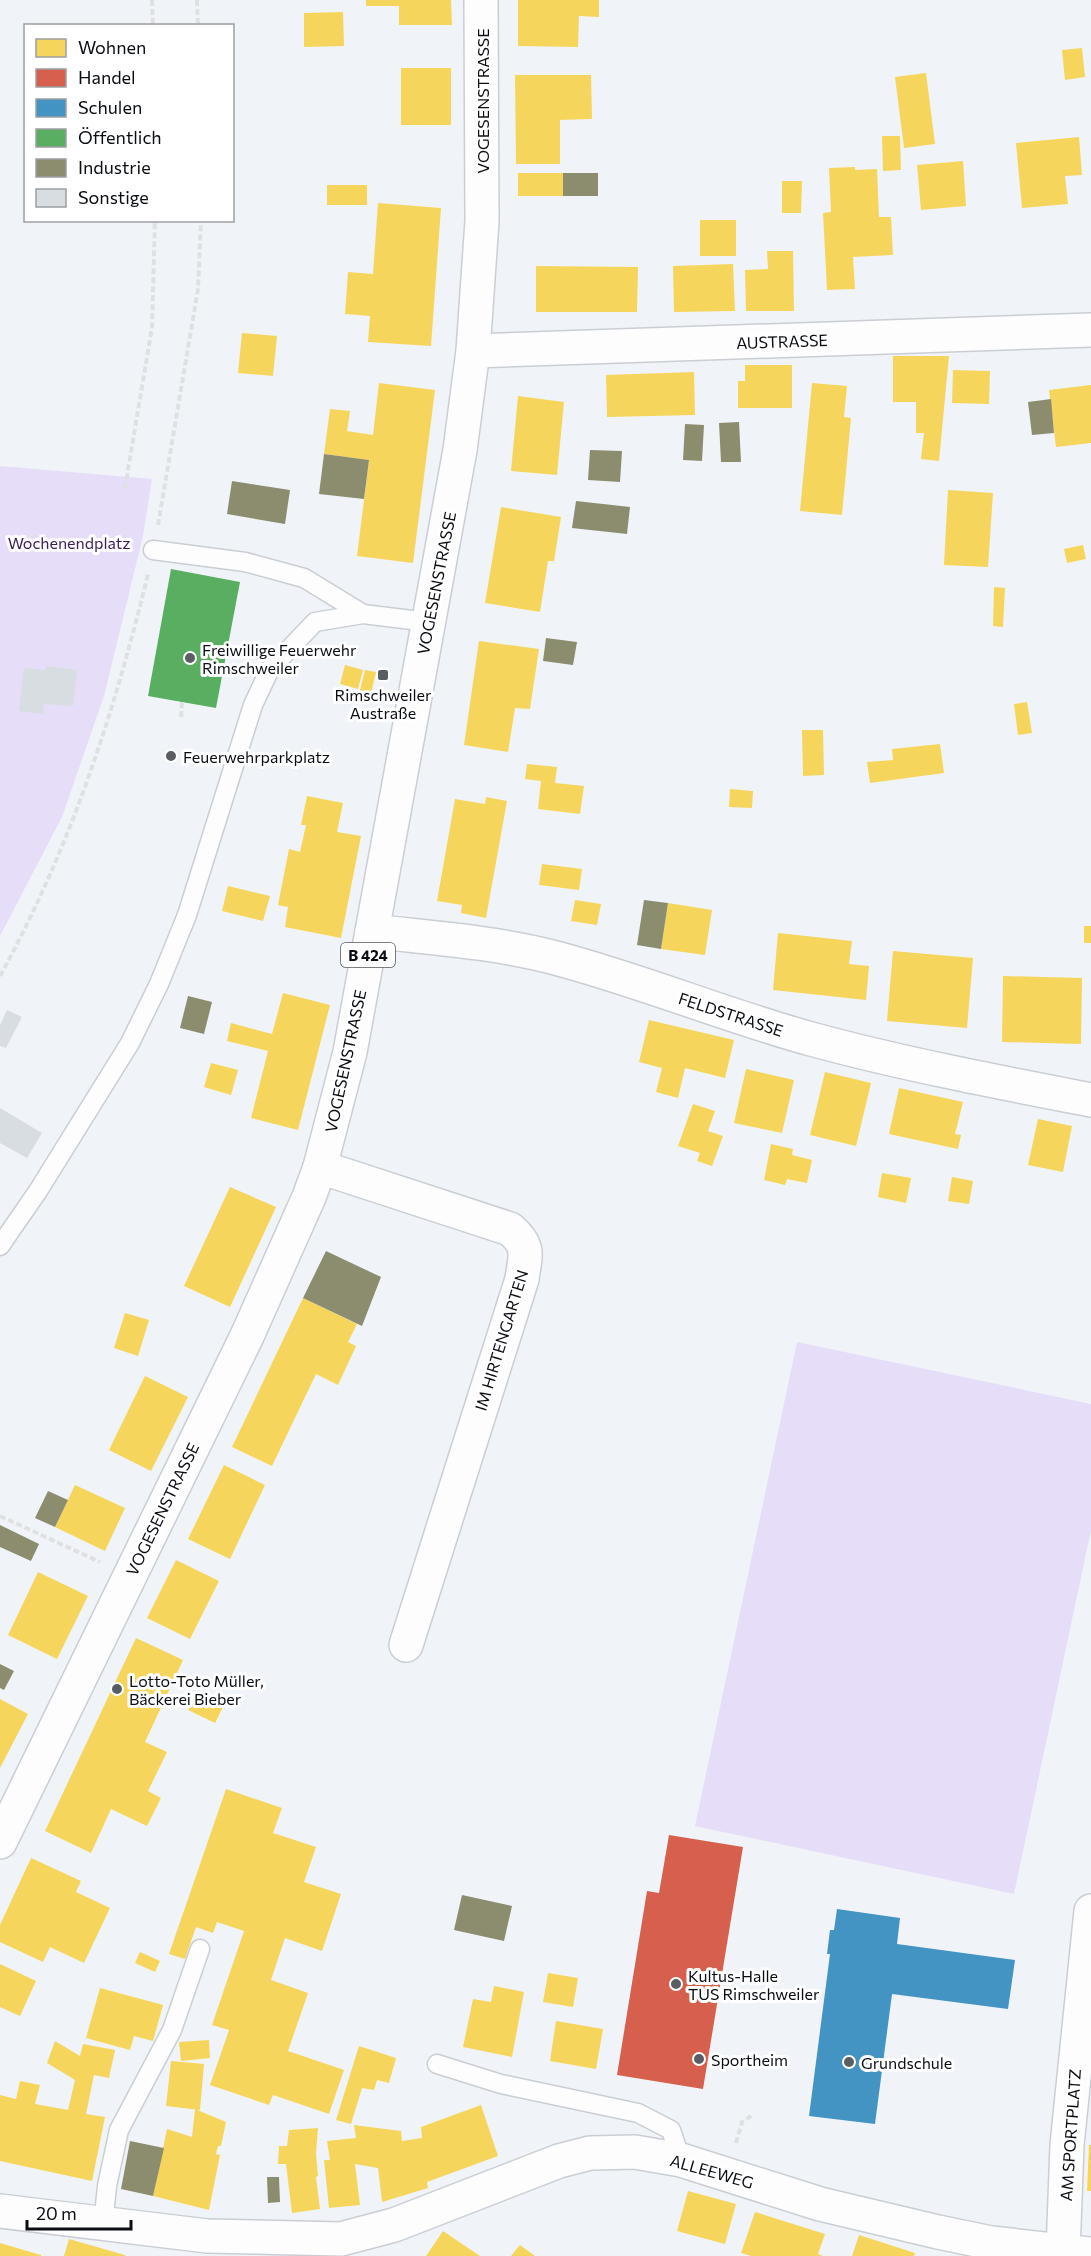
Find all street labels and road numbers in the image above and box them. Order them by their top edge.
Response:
street label: VOGESENSTRASSE [473,28,492,174]
street label: AUSTRASSE [736,330,828,352]
street label: VOGESENSTRASSE [413,510,459,656]
road number: B 424 [341,943,395,967]
street label: VOGESENSTRASSE [321,988,369,1134]
street label: FELDSTRASSE [676,988,786,1040]
street label: IM HIRTENGARTEN [470,1267,532,1413]
street label: VOGESENSTRASSE [122,1440,202,1578]
street label: AM SPORTPLATZ [1056,2068,1084,2202]
street label: ALLEEWEG [668,2150,756,2192]

